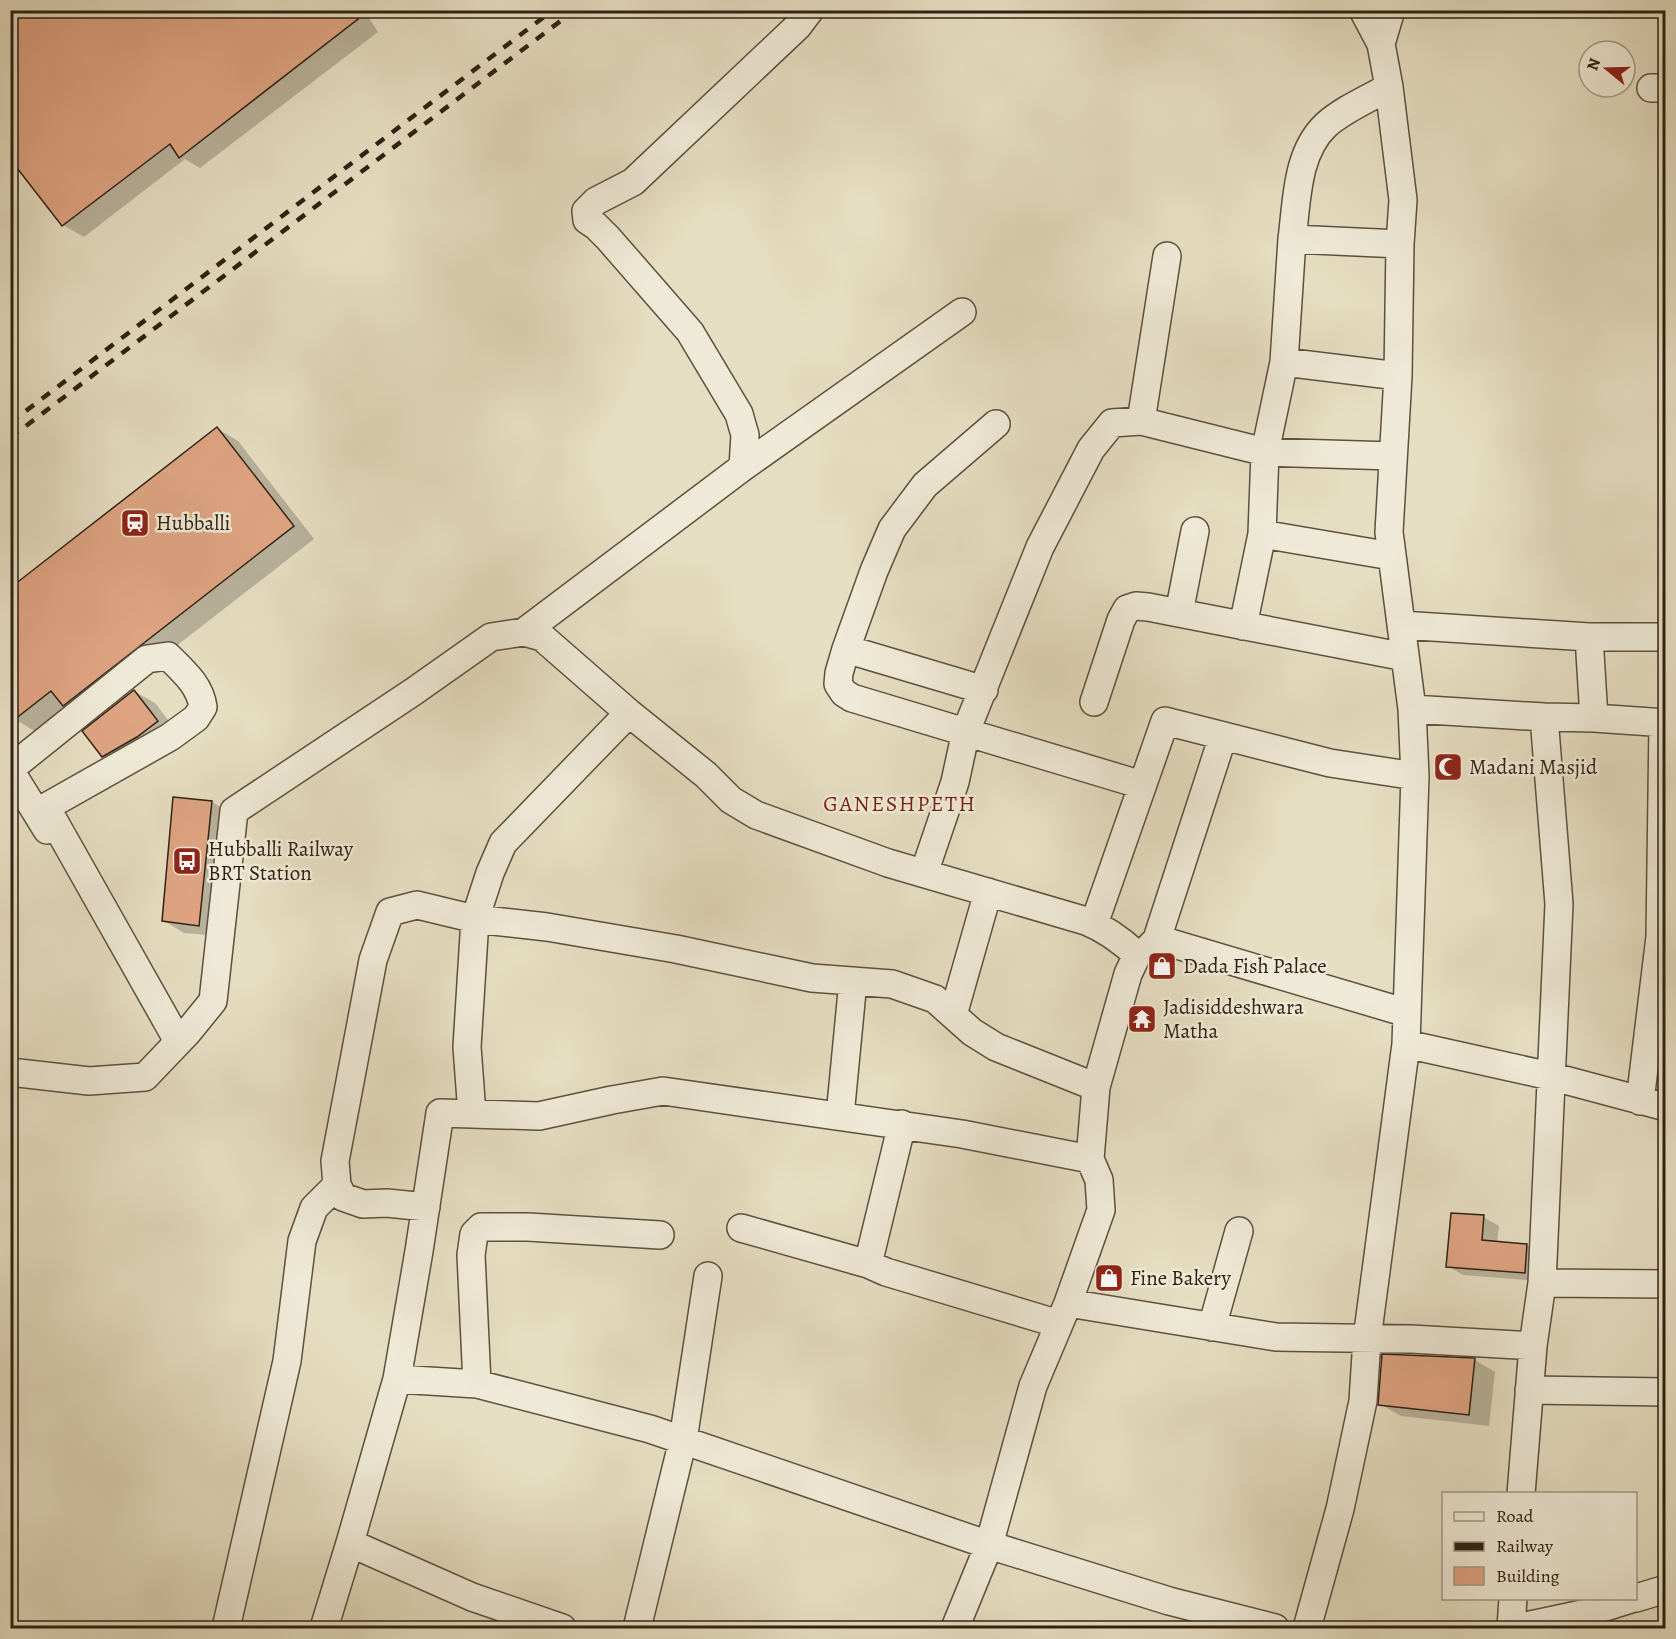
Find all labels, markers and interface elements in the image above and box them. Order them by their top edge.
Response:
north arrow [1577,39,1637,99]
text: N [1581,55,1606,74]
station icon: Hubballi [119,507,151,539]
place label: Hubballi [156,509,231,537]
mosque icon: Madani Masjid [1432,751,1464,783]
place label: Madani Masjid [1469,753,1598,781]
district label: GANESHPETH [823,789,977,819]
place label: Hubballi Railway BRT Station [208,835,354,887]
bus stop icon: Hubballi Railway BRT Station [171,845,203,877]
shop icon: Dada Fish Palace [1146,950,1178,982]
place label: Dada Fish Palace [1183,952,1327,980]
place label: Jadisiddeshwara Matha [1163,993,1304,1045]
temple icon: Jadisiddeshwara Matha [1126,1003,1158,1035]
shop icon: Fine Bakery [1093,1262,1125,1294]
place label: Fine Bakery [1130,1264,1231,1292]
legend [1442,1492,1637,1600]
text: Road [1496,1504,1534,1528]
text: Railway [1496,1534,1554,1558]
text: Building [1496,1564,1560,1588]

